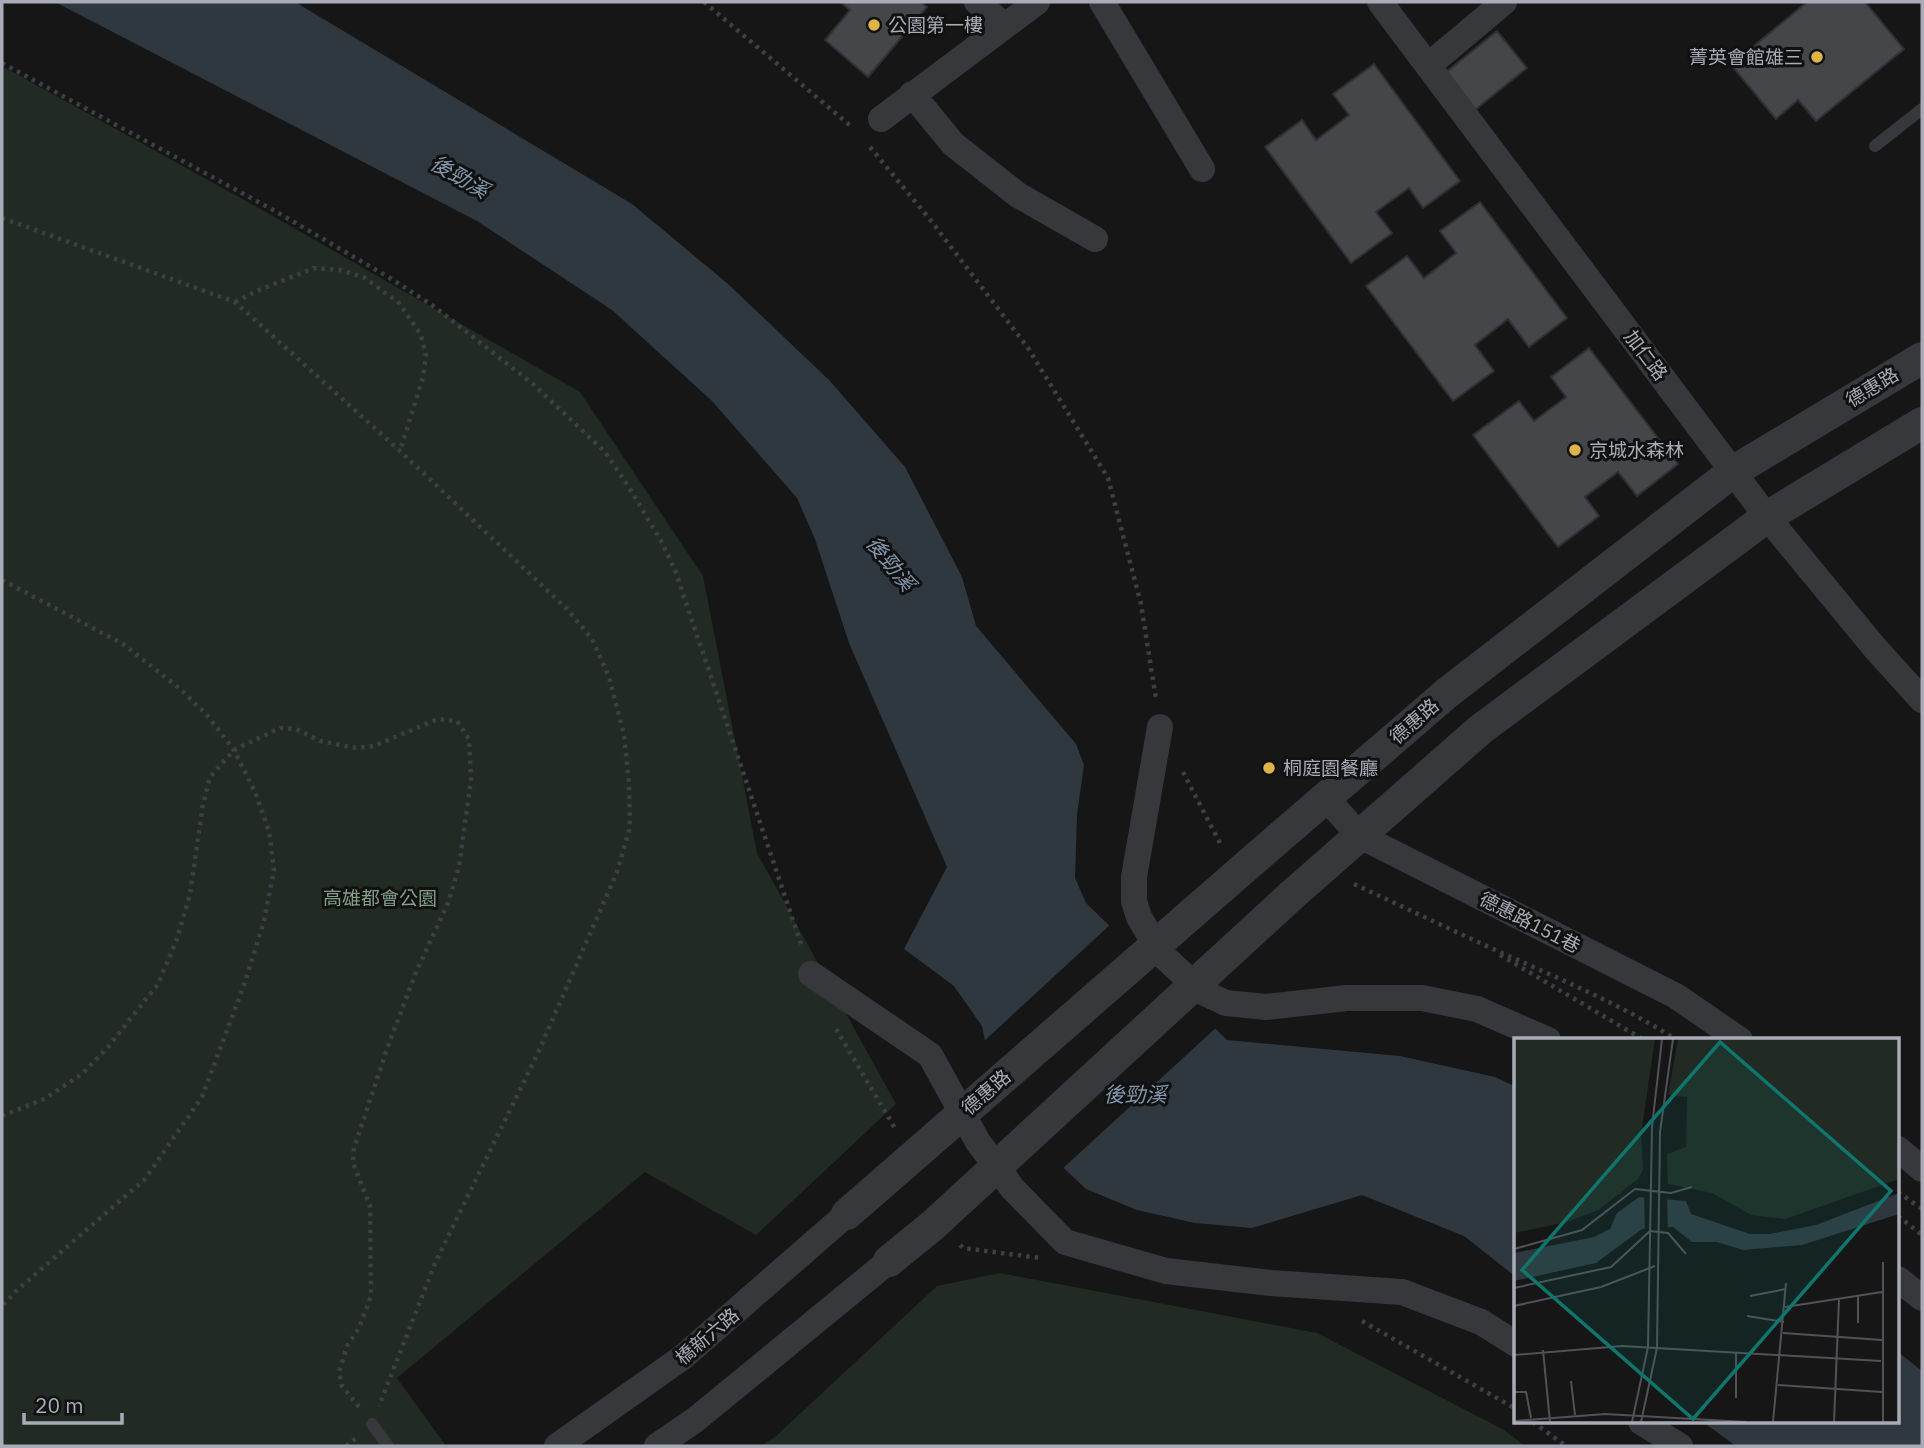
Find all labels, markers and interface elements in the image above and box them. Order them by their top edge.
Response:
place label: 公園第一樓 [888,13,983,37]
marker: 公園第一樓 [866,17,882,33]
place label: 菁英會館雄三 [1689,45,1803,69]
marker: 菁英會館雄三 [1809,49,1825,65]
water label: 後勁溪 [426,148,497,205]
street label: 加仁路 [1619,325,1673,385]
street label: 德惠路 [1841,362,1903,412]
place label: 京城水森林 [1589,438,1684,462]
marker: 京城水森林 [1567,442,1583,458]
water label: 後勁溪 [860,530,924,599]
street label: 德惠路 [1385,693,1443,749]
place label: 桐庭園餐廳 [1283,756,1378,780]
marker: 桐庭園餐廳 [1261,760,1277,776]
park label: 高雄都會公園 [323,886,437,910]
street label: 德惠路151巷 [1475,886,1585,958]
inset map [1514,1038,1899,1424]
street label: 德惠路 [957,1064,1015,1120]
water label: 後勁溪 [1104,1080,1169,1108]
street label: 橋新六路 [670,1302,744,1370]
scale bar [24,1382,122,1426]
text: 20 m [35,1391,84,1419]

